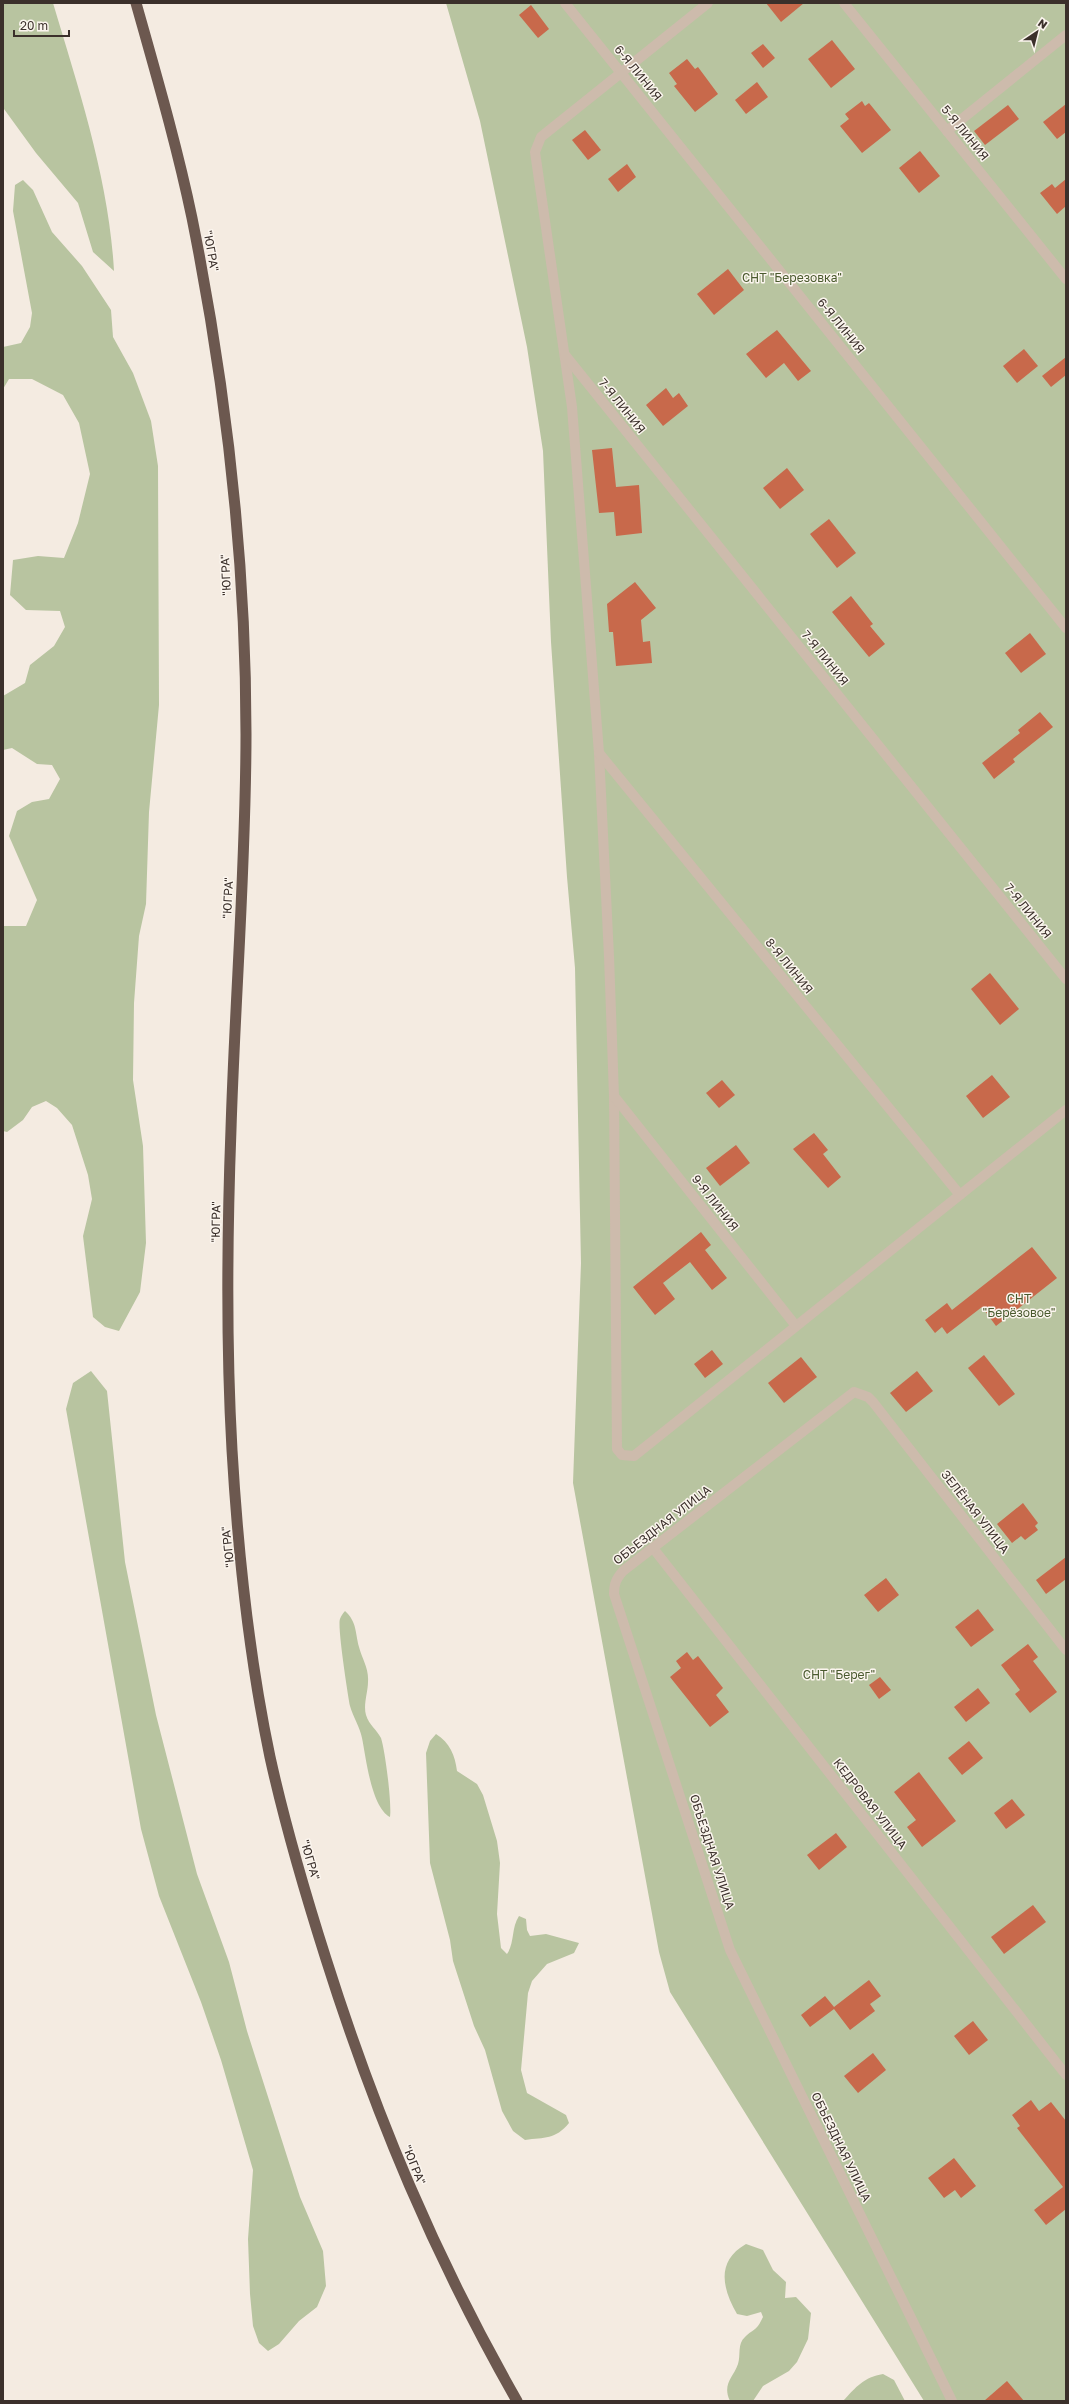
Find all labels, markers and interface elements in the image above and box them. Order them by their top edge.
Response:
scale bar [14,12,69,38]
north arrow [1017,12,1057,52]
text: N [1036,16,1050,31]
text: 20 m [20,18,48,33]
street label: 6-Я ЛИНИЯ [611,42,665,104]
street label: 5-Я ЛИНИЯ [939,102,992,163]
street label: "ЮГРА" [201,229,222,273]
park label: СНТ "Березовка" [742,270,842,285]
street label: 6-Я ЛИНИЯ [814,295,868,357]
street label: 7-Я ЛИНИЯ [596,375,649,436]
street label: "ЮГРА" [217,554,234,596]
street label: 7-Я ЛИНИЯ [799,627,852,688]
street label: "ЮГРА" [219,877,236,919]
street label: 7-Я ЛИНИЯ [1002,880,1055,941]
street label: 8-Я ЛИНИЯ [762,935,816,997]
street label: 9-Я ЛИНИЯ [689,1172,742,1234]
street label: "ЮГРА" [208,1201,223,1243]
park label: СНТ "Берёзовое" [983,1291,1055,1320]
street label: ЗЕЛЁНАЯ УЛИЦА [938,1467,1013,1556]
street label: ОБЪЕЗДНАЯ УЛИЦА [610,1482,714,1567]
street label: "ЮГРА" [218,1526,237,1568]
park label: СНТ "Берег" [803,1667,875,1682]
street label: КЕДРОВАЯ УЛИЦА [830,1755,910,1852]
street label: ОБЪЕЗДНАЯ УЛИЦА [687,1792,738,1911]
street label: "ЮГРА" [298,1838,323,1882]
street label: ОБЪЕЗДНАЯ УЛИЦА [808,2090,875,2204]
street label: "ЮГРА" [400,2143,429,2187]

